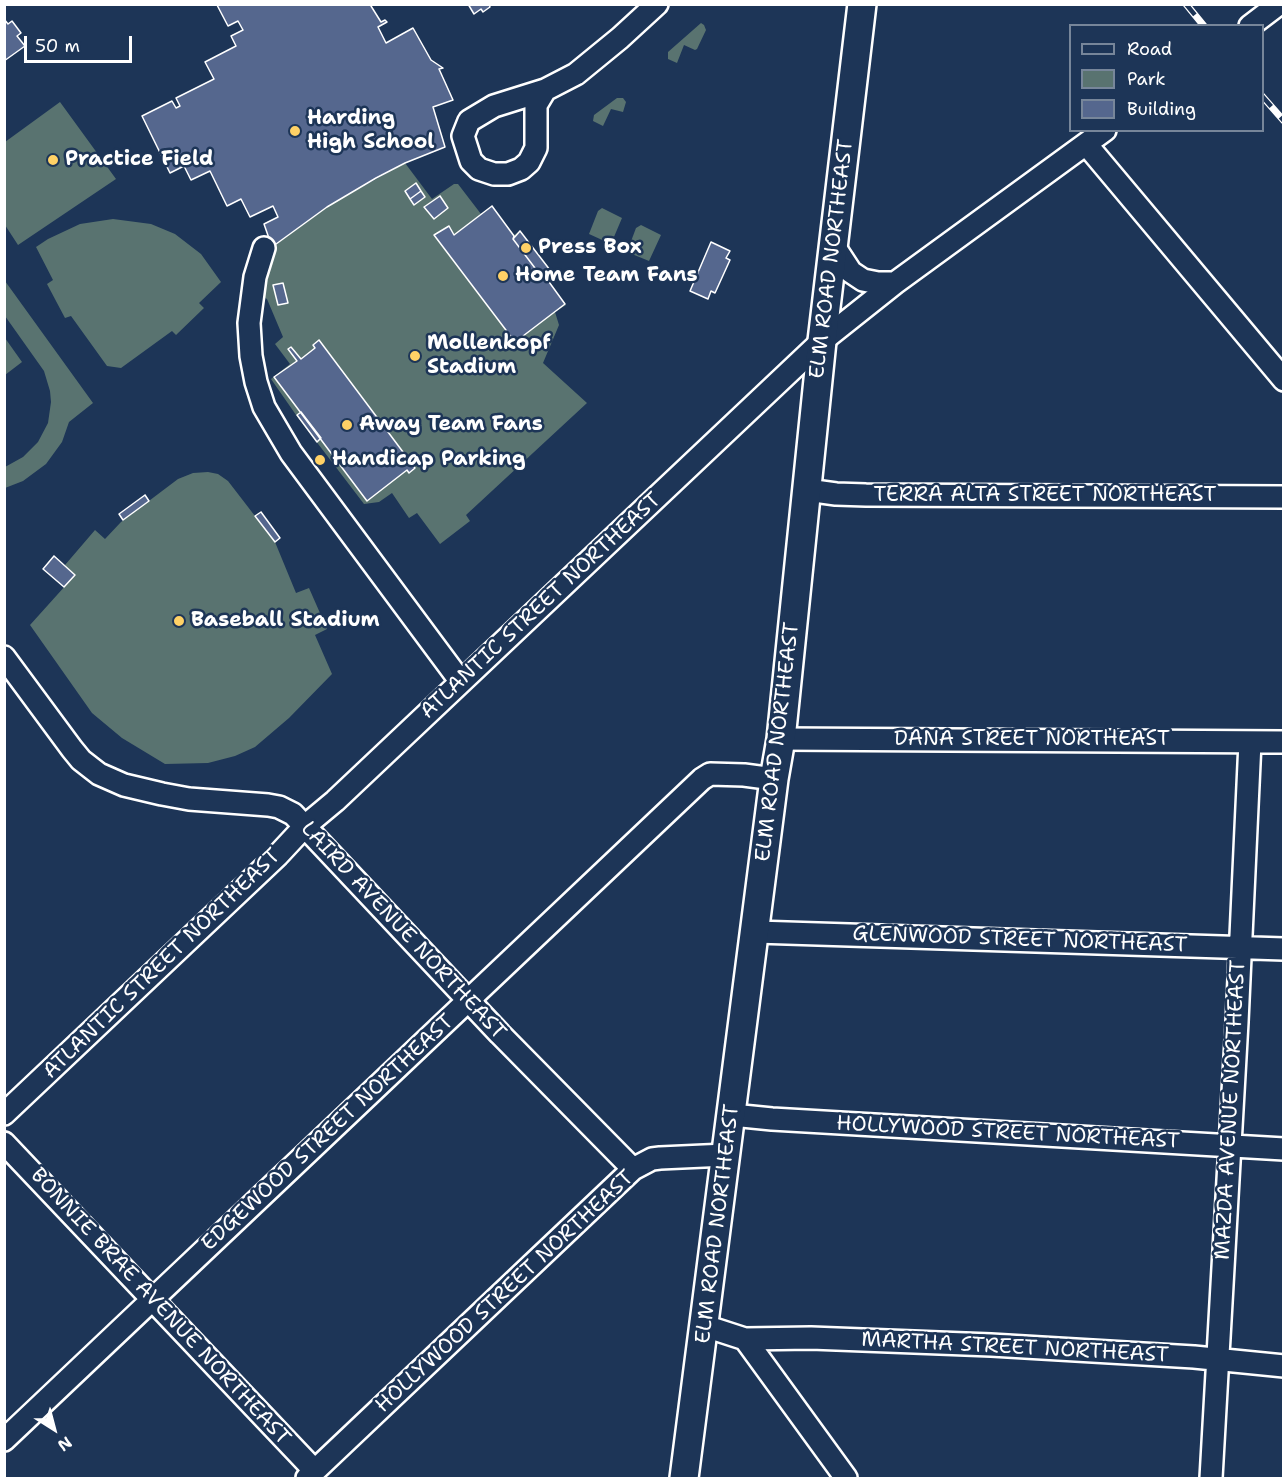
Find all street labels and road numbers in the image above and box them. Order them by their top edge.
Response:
street label: ELM ROAD NORTHEAST [805,138,859,380]
street label: TERRA ALTA STREET NORTHEAST [874,483,1216,509]
street label: ATLANTIC STREET NORTHEAST [415,488,667,724]
street label: ELM ROAD NORTHEAST [751,621,805,863]
street label: DANA STREET NORTHEAST [894,727,1170,753]
street label: LAIRD AVENUE NORTHEAST [295,817,511,1045]
street label: ATLANTIC STREET NORTHEAST [38,844,286,1084]
street label: GLENWOOD STREET NORTHEAST [852,922,1188,958]
street label: MAZDA AVENUE NORTHEAST [1211,959,1251,1261]
street label: EDGEWOOD STREET NORTHEAST [197,1009,459,1257]
street label: ELM ROAD NORTHEAST [691,1103,745,1345]
street label: HOLLYWOOD STREET NORTHEAST [836,1111,1180,1155]
street label: BONNIE BRAE AVENUE NORTHEAST [25,1163,295,1451]
street label: HOLLYWOOD STREET NORTHEAST [371,1165,639,1419]
street label: MARTHA STREET NORTHEAST [861,1327,1169,1369]

